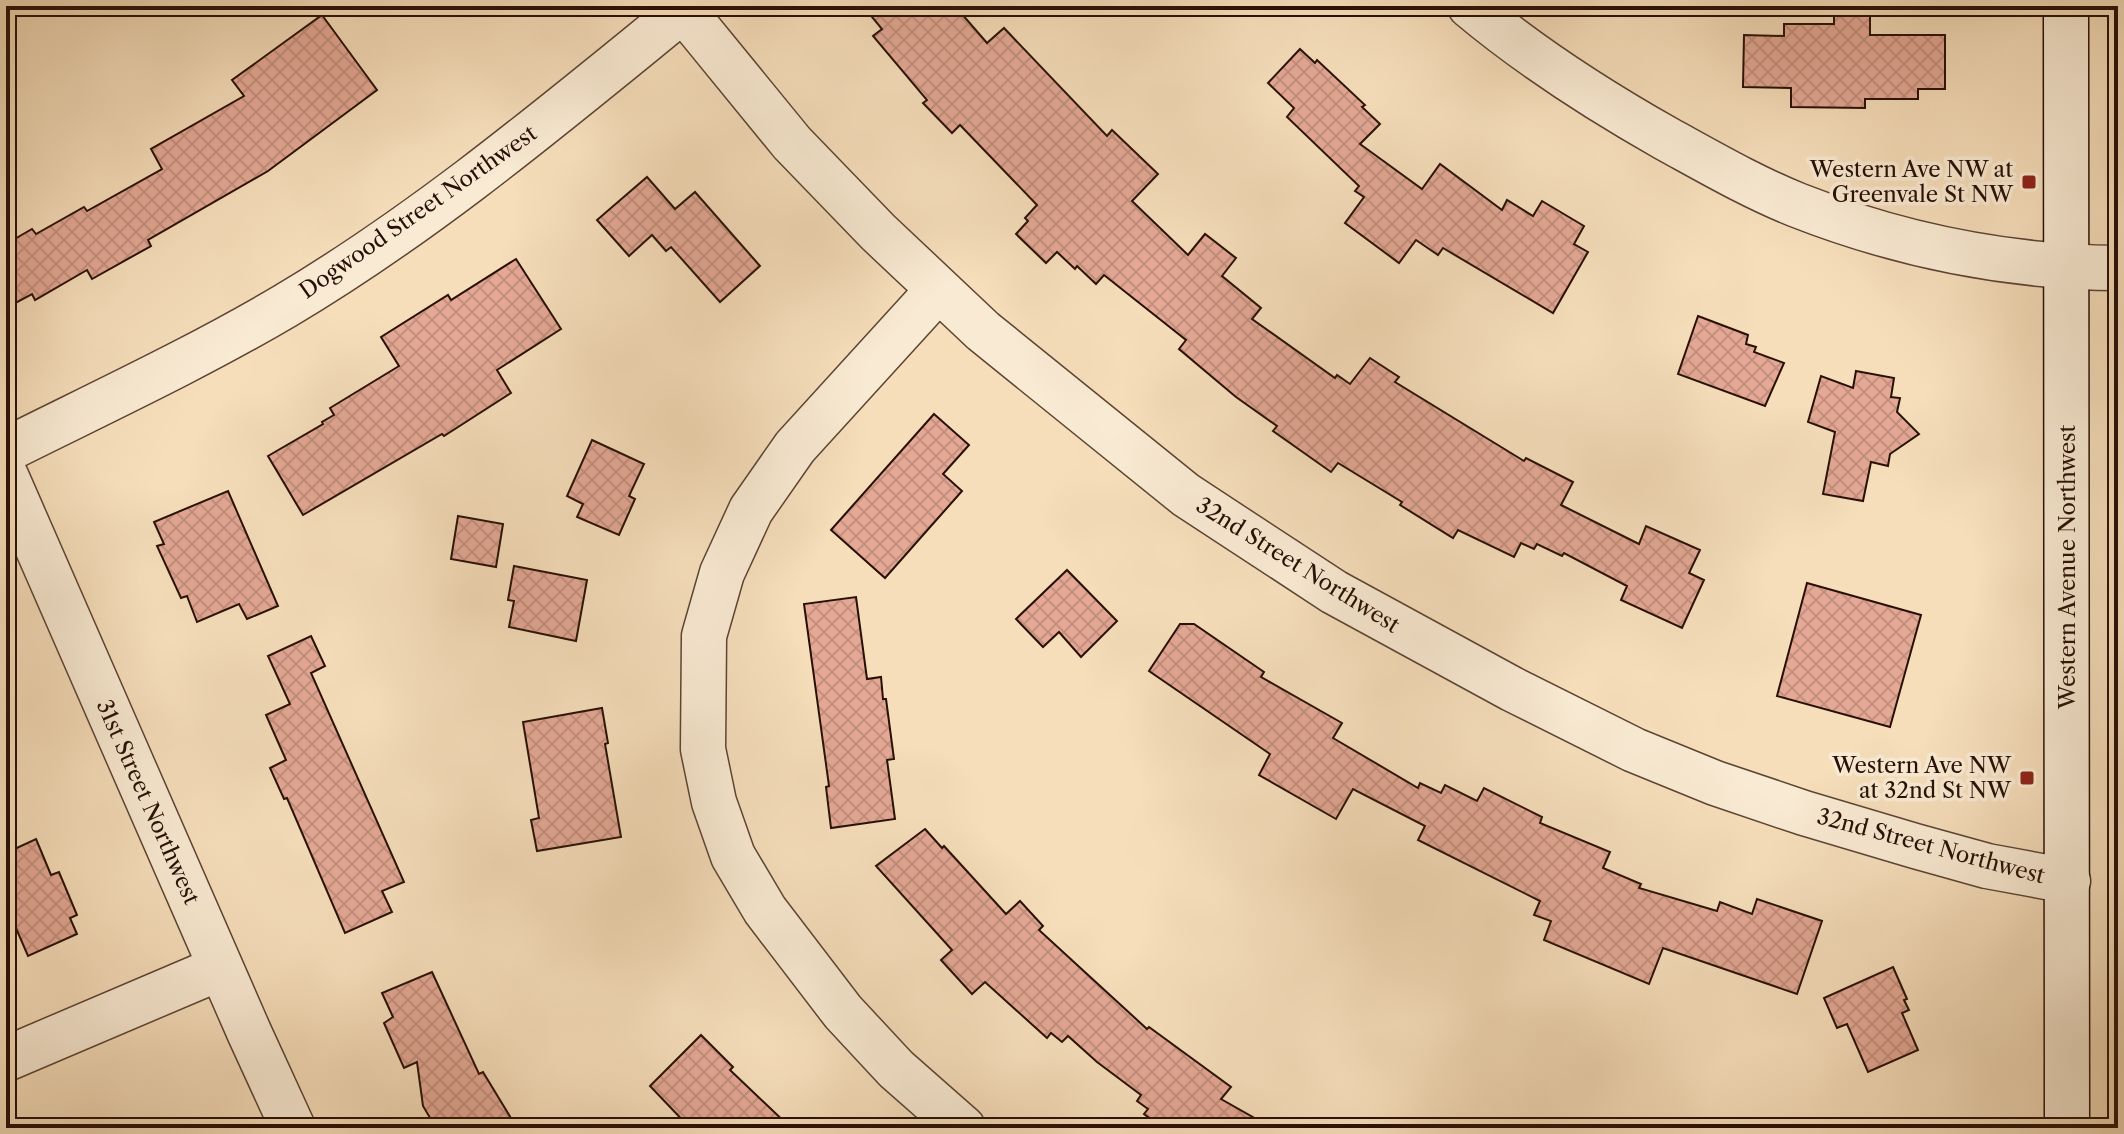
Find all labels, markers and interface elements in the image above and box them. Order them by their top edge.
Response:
street label: Dogwood Street Northwest [294,120,542,304]
place label: Western Ave NW at Greenvale St NW [1809,156,2014,208]
marker: Western Ave NW at Greenvale St NW [2020,173,2038,191]
street label: Western Avenue Northwest [2054,424,2081,710]
street label: 32nd Street Northwest [1191,491,1405,639]
street label: 31st Street Northwest [91,695,205,909]
place label: Western Ave NW at 32nd St NW [1831,752,2012,804]
marker: Western Ave NW at 32nd St NW [2018,769,2036,787]
street label: 32nd Street Northwest [1814,803,2048,889]

